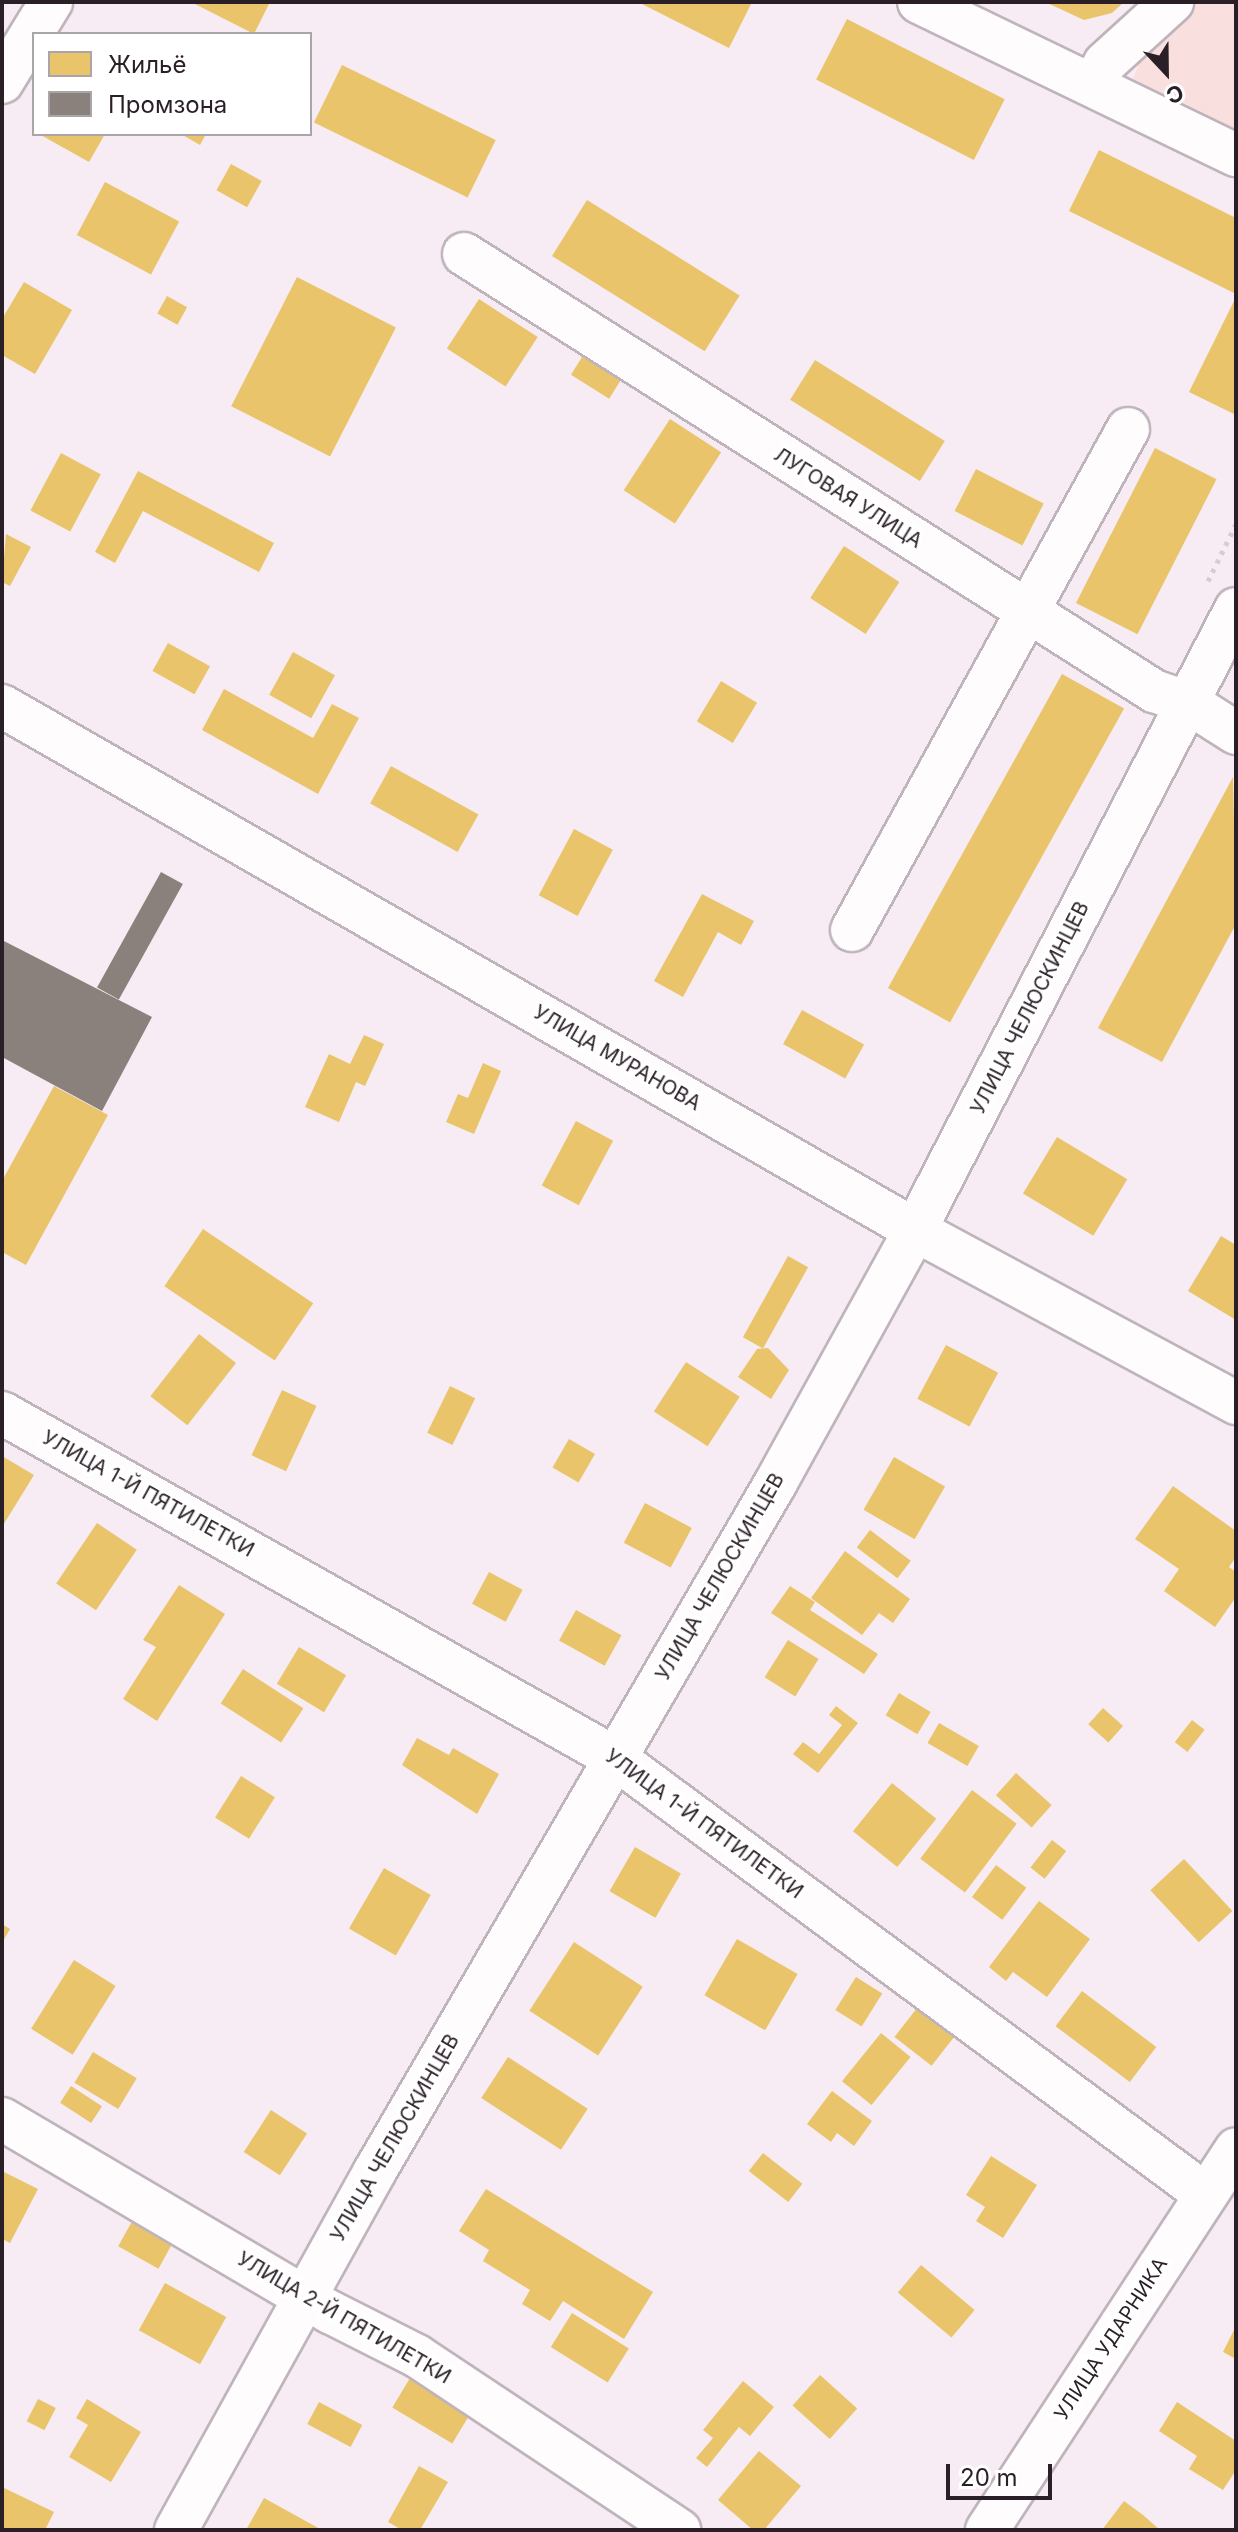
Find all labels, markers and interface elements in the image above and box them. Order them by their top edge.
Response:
legend [32,32,312,136]
north arrow [1126,32,1206,112]
text: Жильё [108,50,186,79]
text: С [1163,79,1187,109]
text: Промзона [108,90,227,119]
street label: ЛУГОВАЯ УЛИЦА [770,443,926,553]
street label: УЛИЦА ЧЕЛЮСКИНЦЕВ [966,898,1094,1118]
street label: УЛИЦА МУРАНОВА [529,1000,705,1116]
street label: УЛИЦА 1-Й ПЯТИЛЕТКИ [38,1426,258,1562]
street label: УЛИЦА ЧЕЛЮСКИНЦЕВ [651,1469,789,1685]
street label: УЛИЦА 1-Й ПЯТИЛЕТКИ [600,1744,808,1904]
street label: УЛИЦА ЧЕЛЮСКИНЦЕВ [326,2030,464,2246]
street label: УЛИЦА 2-Й ПЯТИЛЕТКИ [233,2247,455,2389]
street label: УЛИЦА УДАРНИКА [1049,2253,1173,2425]
scale bar [950,2448,1056,2498]
text: 20 m [960,2463,1018,2492]

